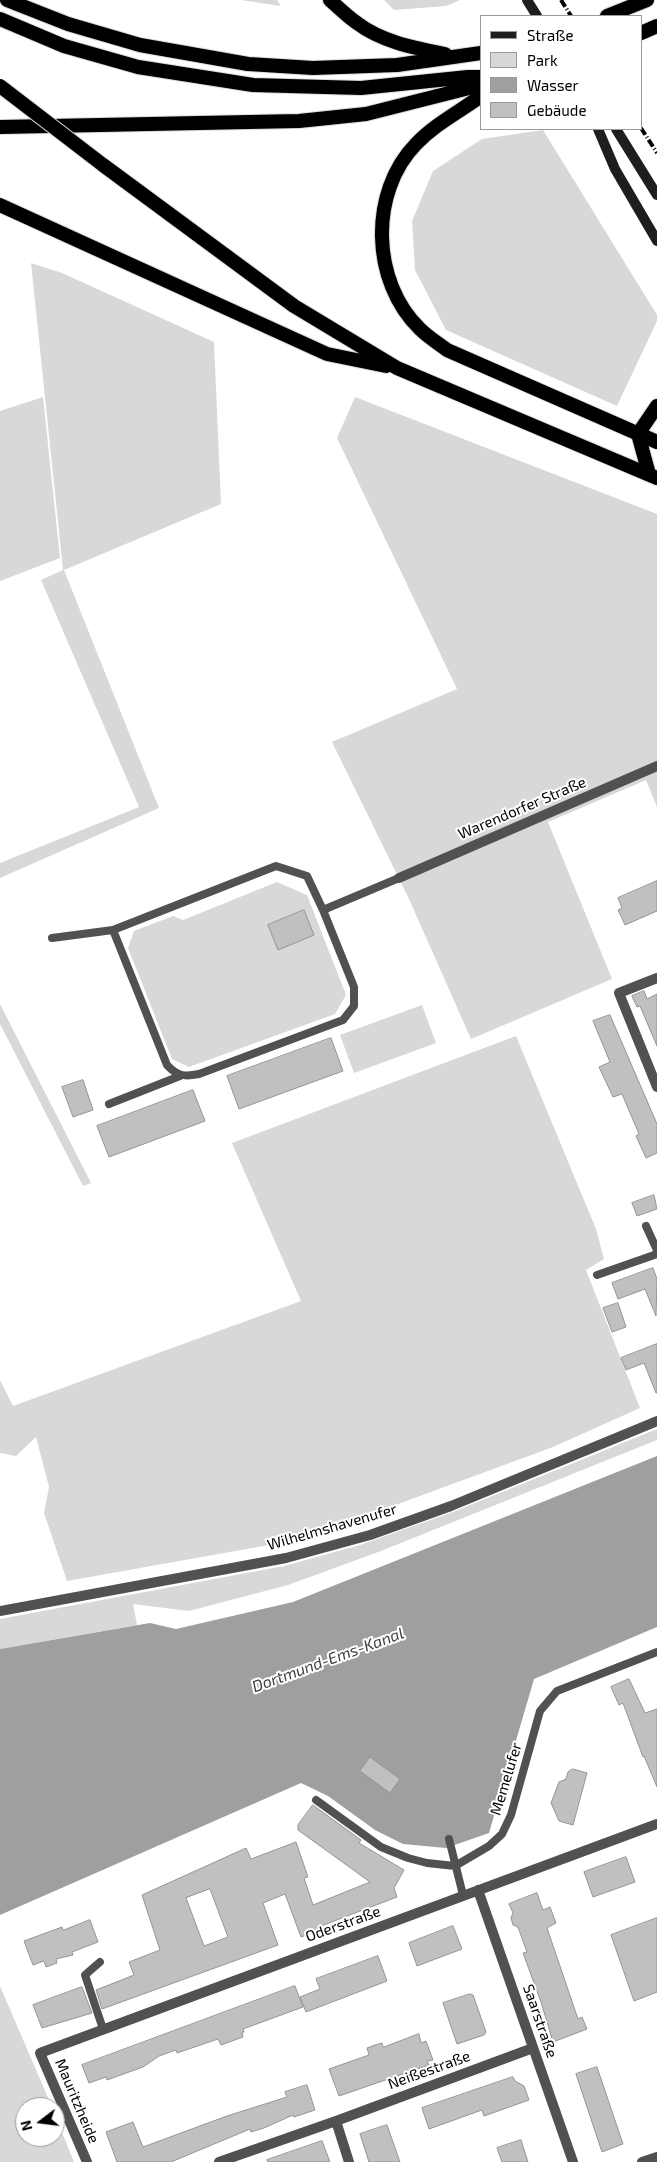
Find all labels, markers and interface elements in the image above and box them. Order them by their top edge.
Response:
legend [480,15,642,130]
text: Straße [527,26,573,44]
text: Park [527,51,558,69]
text: Wasser [527,76,579,94]
text: Gebäude [527,101,586,119]
street label: Warendorfer Straße [455,773,589,843]
street label: Wilhelmshavenufer [265,1500,399,1554]
water label: Dortmund-Ems-Kanal [249,1624,407,1696]
street label: Memelufer [486,1740,526,1818]
street label: Oderstraße [303,1902,383,1946]
street label: Saarstraße [519,1982,561,2060]
street label: Neißestraße [385,2047,473,2093]
street label: Mauritzheide [51,2056,103,2146]
north arrow [15,2097,65,2147]
text: N [16,2119,36,2133]

